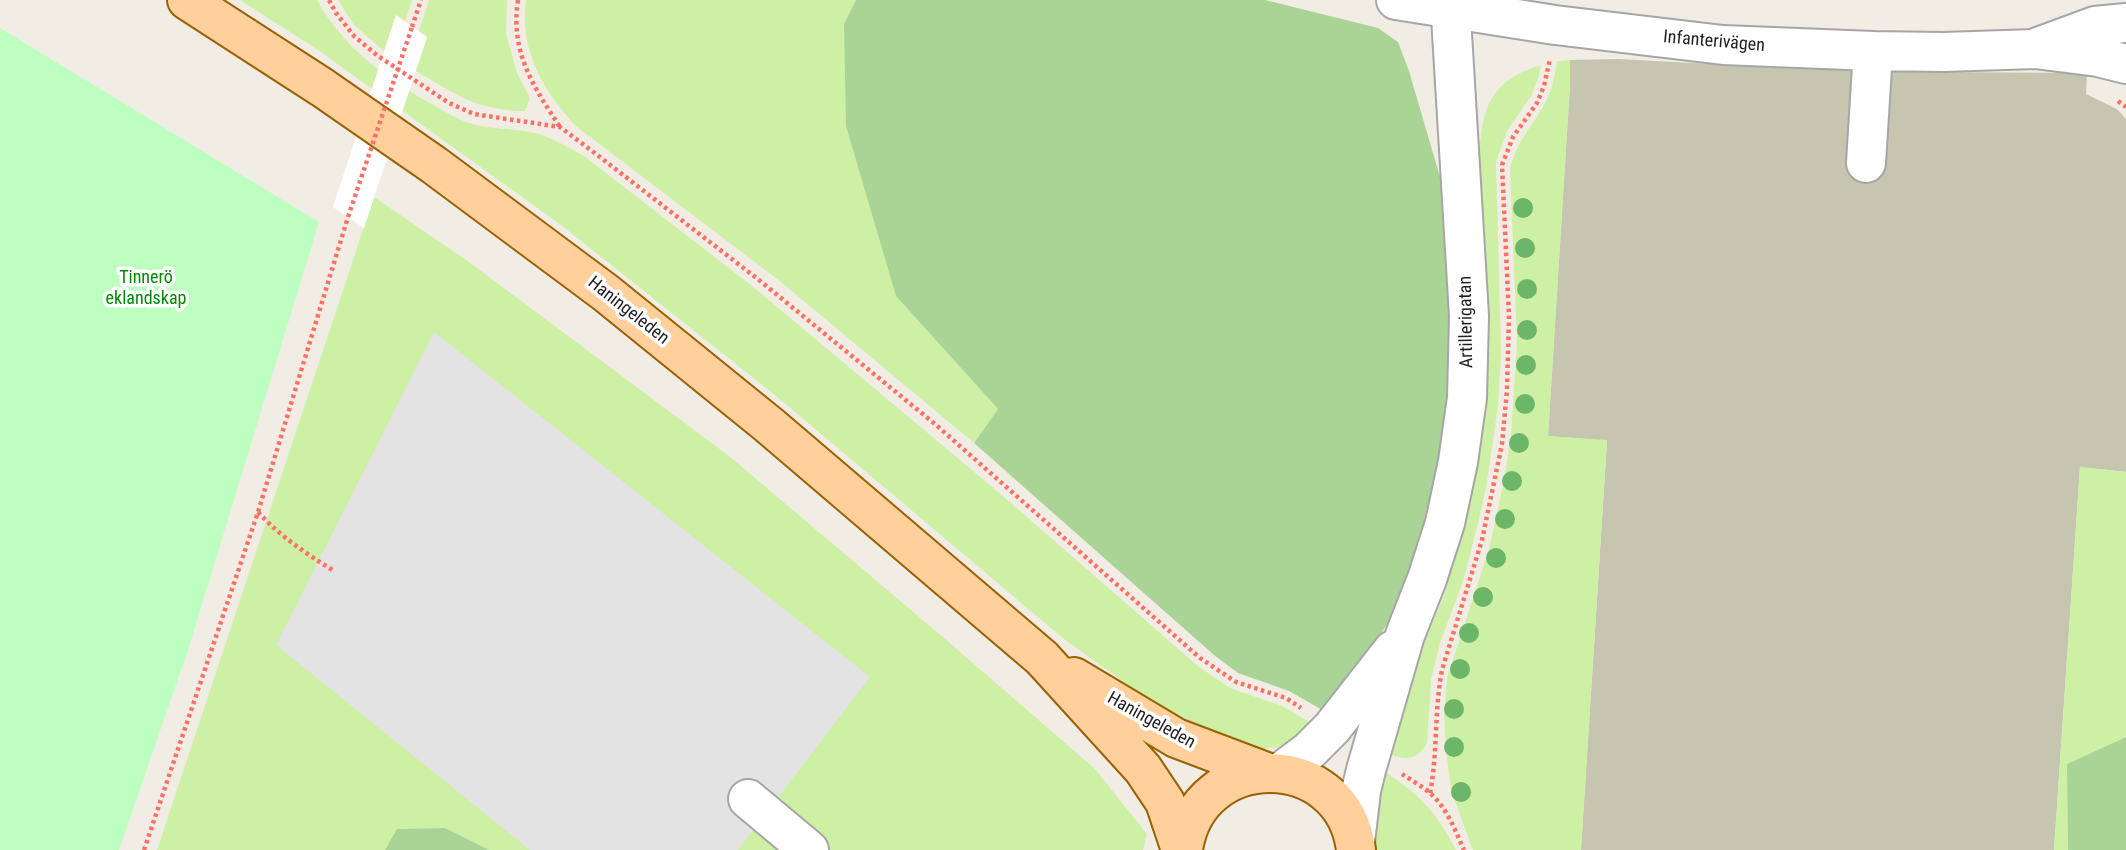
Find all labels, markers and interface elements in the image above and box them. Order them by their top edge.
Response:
street label: Infanterivägen [1662,27,1766,57]
park label: Tinnerö eklandskap [106,267,186,310]
street label: Haningeleden [583,273,673,349]
street label: Artillerigatan [1455,276,1479,368]
street label: Haningeleden [1103,688,1199,754]

